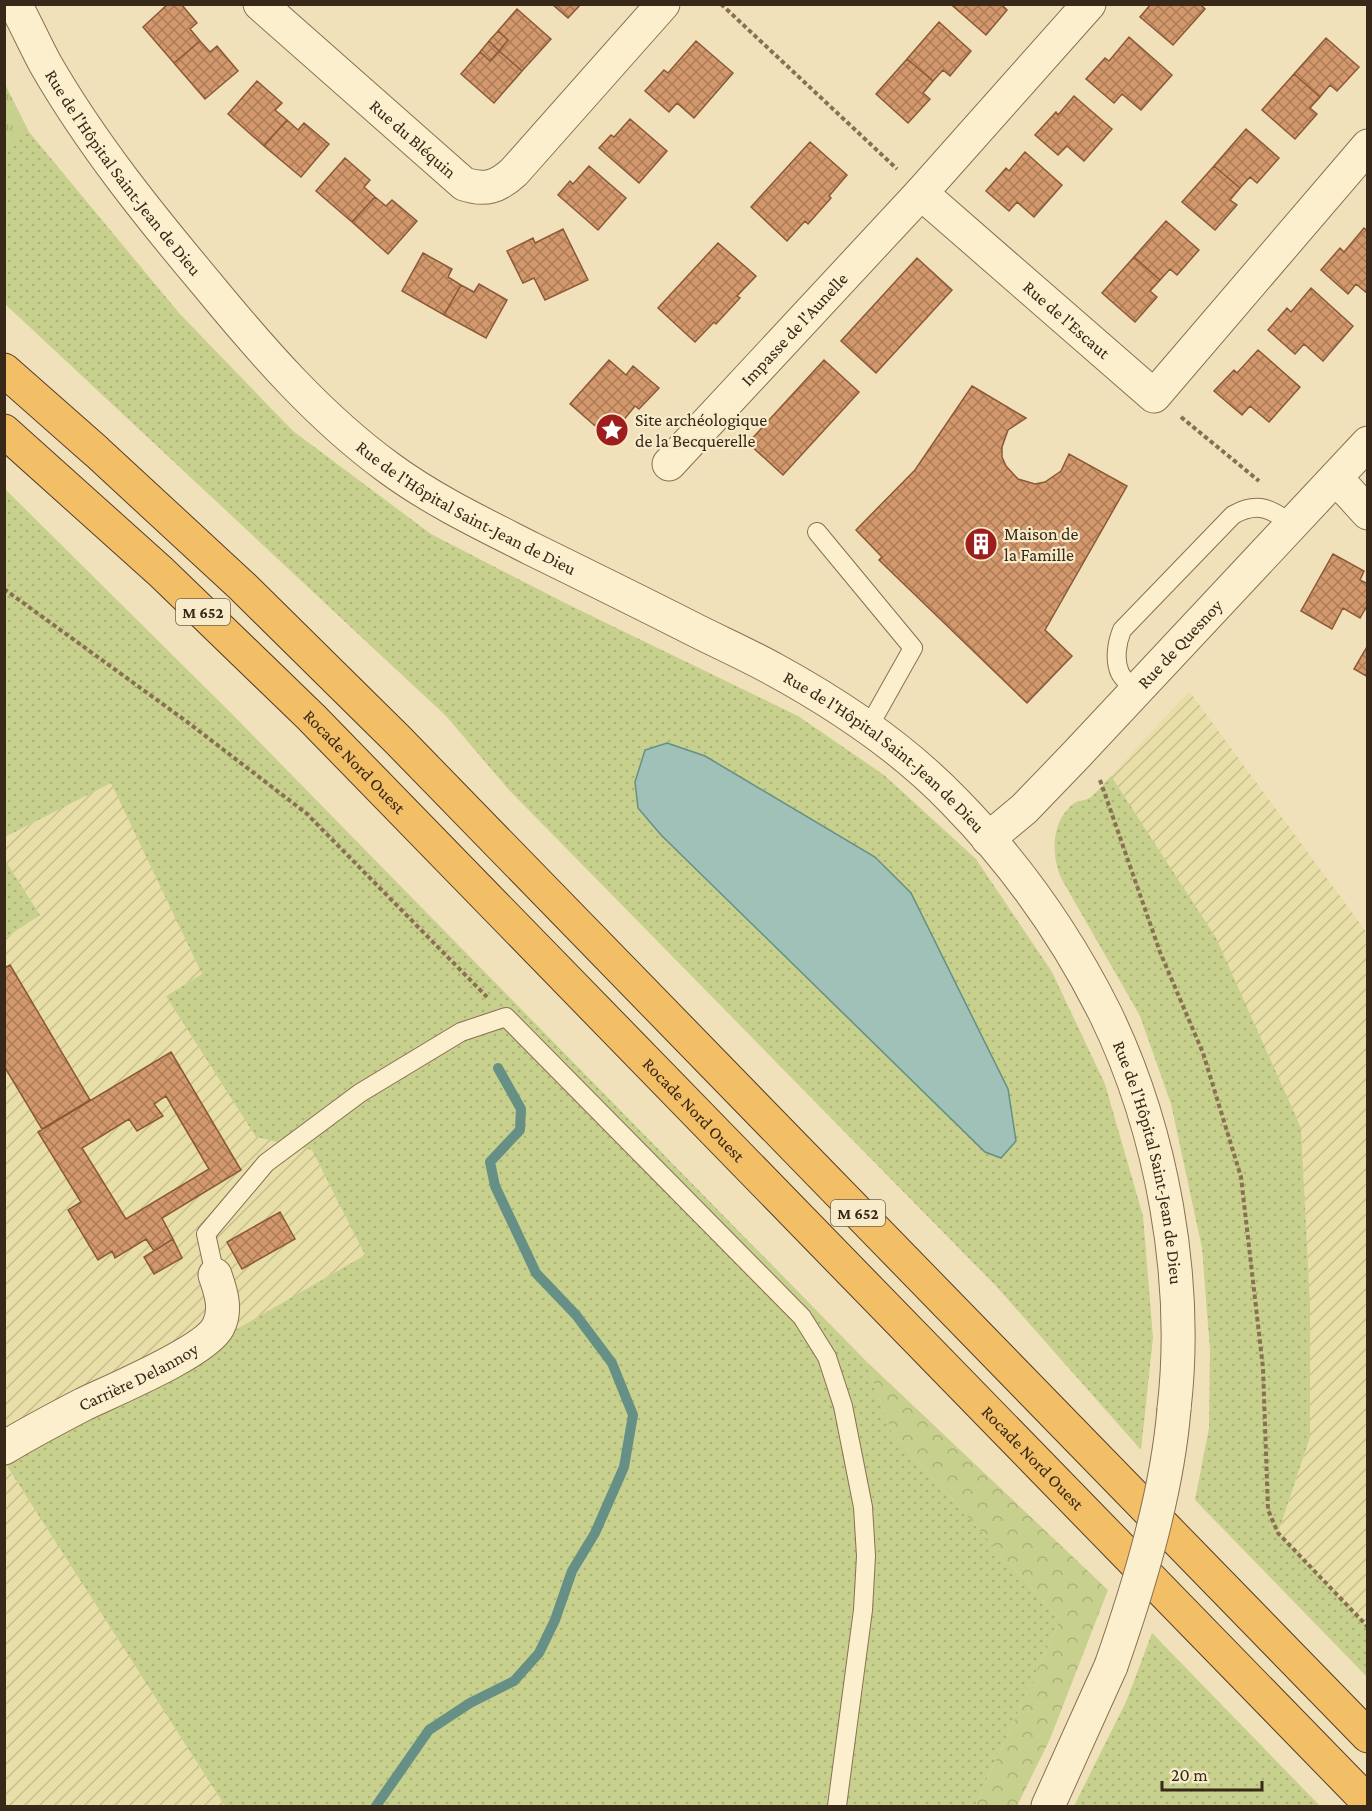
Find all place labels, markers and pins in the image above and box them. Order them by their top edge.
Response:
place label: Site archéologique de la Becquerelle [635,410,767,451]
place icon: Site archéologique de la Becquerelle [594,412,630,448]
place label: Maison de la Famille [1004,524,1078,565]
building icon: Maison de la Famille [963,526,999,562]

